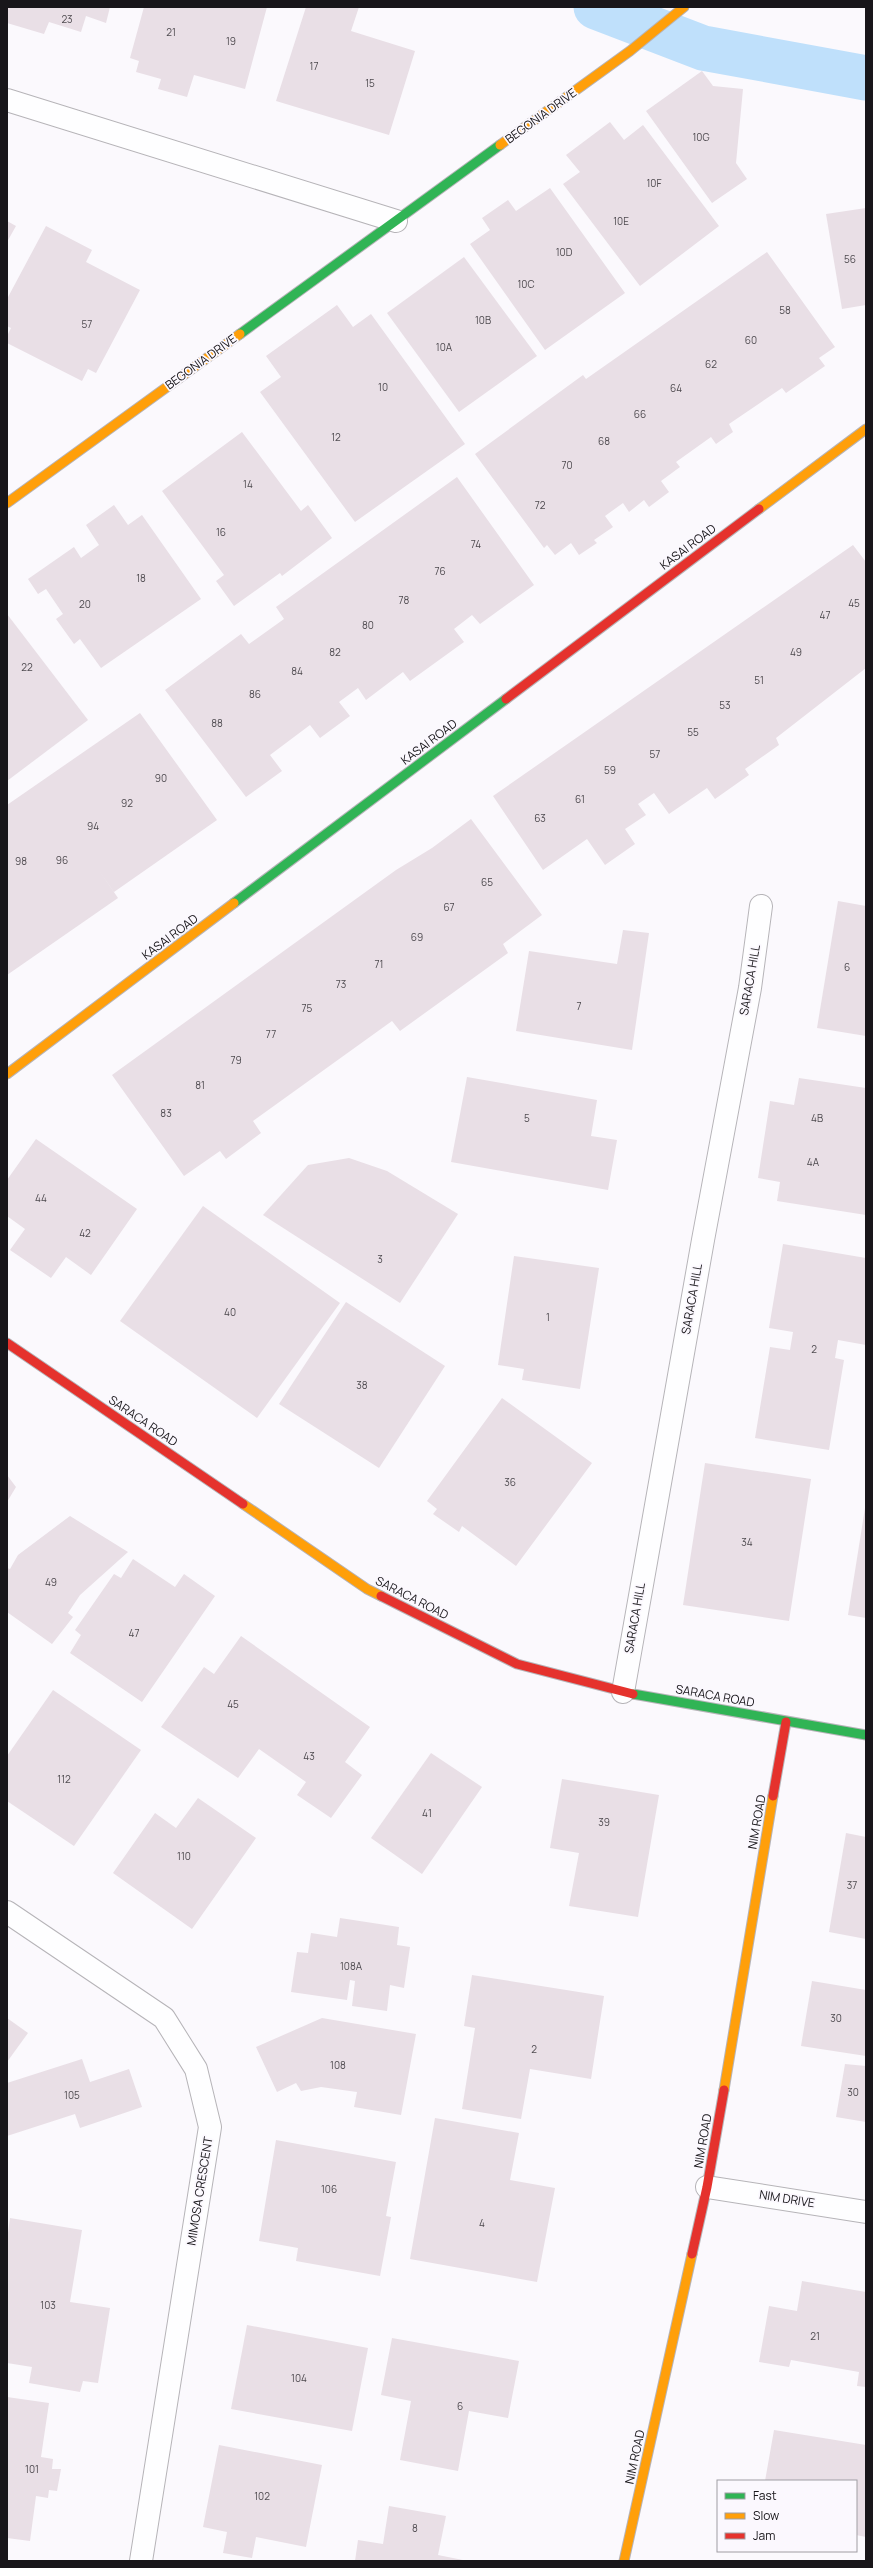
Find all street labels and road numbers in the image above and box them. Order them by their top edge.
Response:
street label: BEGONIA DRIVE [502,84,580,147]
street label: BEGONIA DRIVE [162,330,240,393]
street label: KASAI ROAD [656,520,719,573]
street label: KASAI ROAD [397,715,460,768]
street label: KASAI ROAD [138,910,201,963]
street label: SARACA HILL [735,943,764,1017]
street label: SARACA HILL [677,1262,706,1336]
street label: SARACA ROAD [105,1391,181,1450]
street label: SARACA ROAD [373,1572,452,1623]
street label: SARACA HILL [620,1581,649,1655]
street label: SARACA ROAD [674,1680,756,1711]
street label: NIM ROAD [743,1793,770,1851]
street label: NIM ROAD [689,2112,716,2170]
street label: MIMOSA CRESCENT [183,2134,217,2247]
street label: NIM DRIVE [758,2186,816,2211]
street label: NIM ROAD [620,2428,649,2486]

